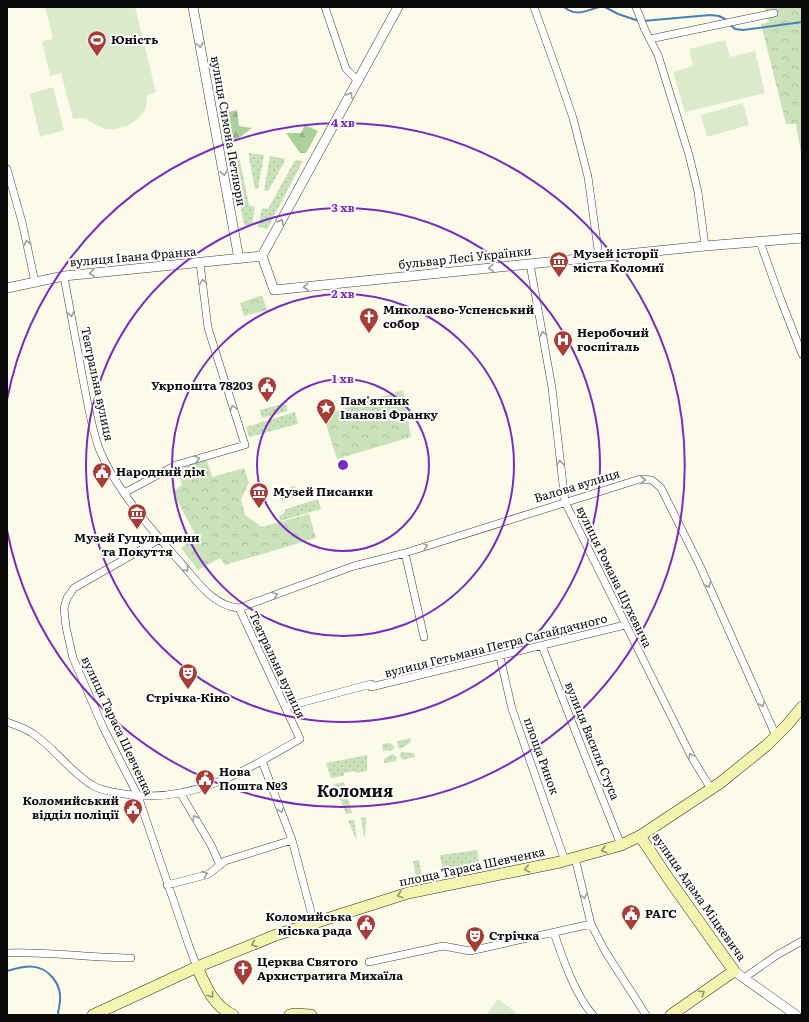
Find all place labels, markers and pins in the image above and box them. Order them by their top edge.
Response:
sports icon: Юність [86,29,108,57]
place label: Юність [111,30,158,48]
place label: Музей історії міста Коломиї [573,244,665,276]
museum icon: Музей історії міста Коломиї [548,250,570,278]
place label: Миколаєво-Успенський собор [383,300,535,332]
church icon: Миколаєво-Успенський собор [358,306,380,334]
place label: Неробочий госпіталь [577,323,649,355]
hospital icon: Неробочий госпіталь [552,329,574,357]
public building icon: Укрпошта 78203 [256,375,278,403]
place label: Укрпошта 78203 [151,376,253,394]
place label: Пам'ятник Іванові Франку [340,391,439,423]
place icon: Пам'ятник Іванові Франку [315,397,337,425]
centre of rings [336,458,350,472]
public building icon: Народний дім [91,461,113,489]
place label: Народний дім [116,462,205,480]
museum icon: Музей Писанки [248,481,270,509]
place label: Музей Писанки [273,482,373,500]
museum icon: Музей Гуцульщини та Покуття [126,502,148,530]
place label: Музей Гуцульщини та Покуття [74,528,200,560]
theatre icon: Стрічка-Кіно [177,662,199,690]
place label: Стрічка-Кіно [146,688,231,706]
place label: Нова Пошта №3 [219,762,288,794]
public building icon: Нова Пошта №3 [194,768,216,796]
place label: Коломийський відділ поліції [22,791,120,823]
public building icon: Коломийський відділ поліції [122,797,144,825]
public building icon: РАГС [620,903,642,931]
place label: РАГС [645,904,677,922]
place label: Коломийська міська рада [266,907,352,939]
public building icon: Коломийська міська рада [355,913,377,941]
theatre icon: Стрічка [464,925,486,953]
place label: Стрічка [489,926,540,944]
place label: Церква Святого Архистратига Михаїла [257,952,403,984]
church icon: Церква Святого Архистратига Михаїла [232,958,254,986]

